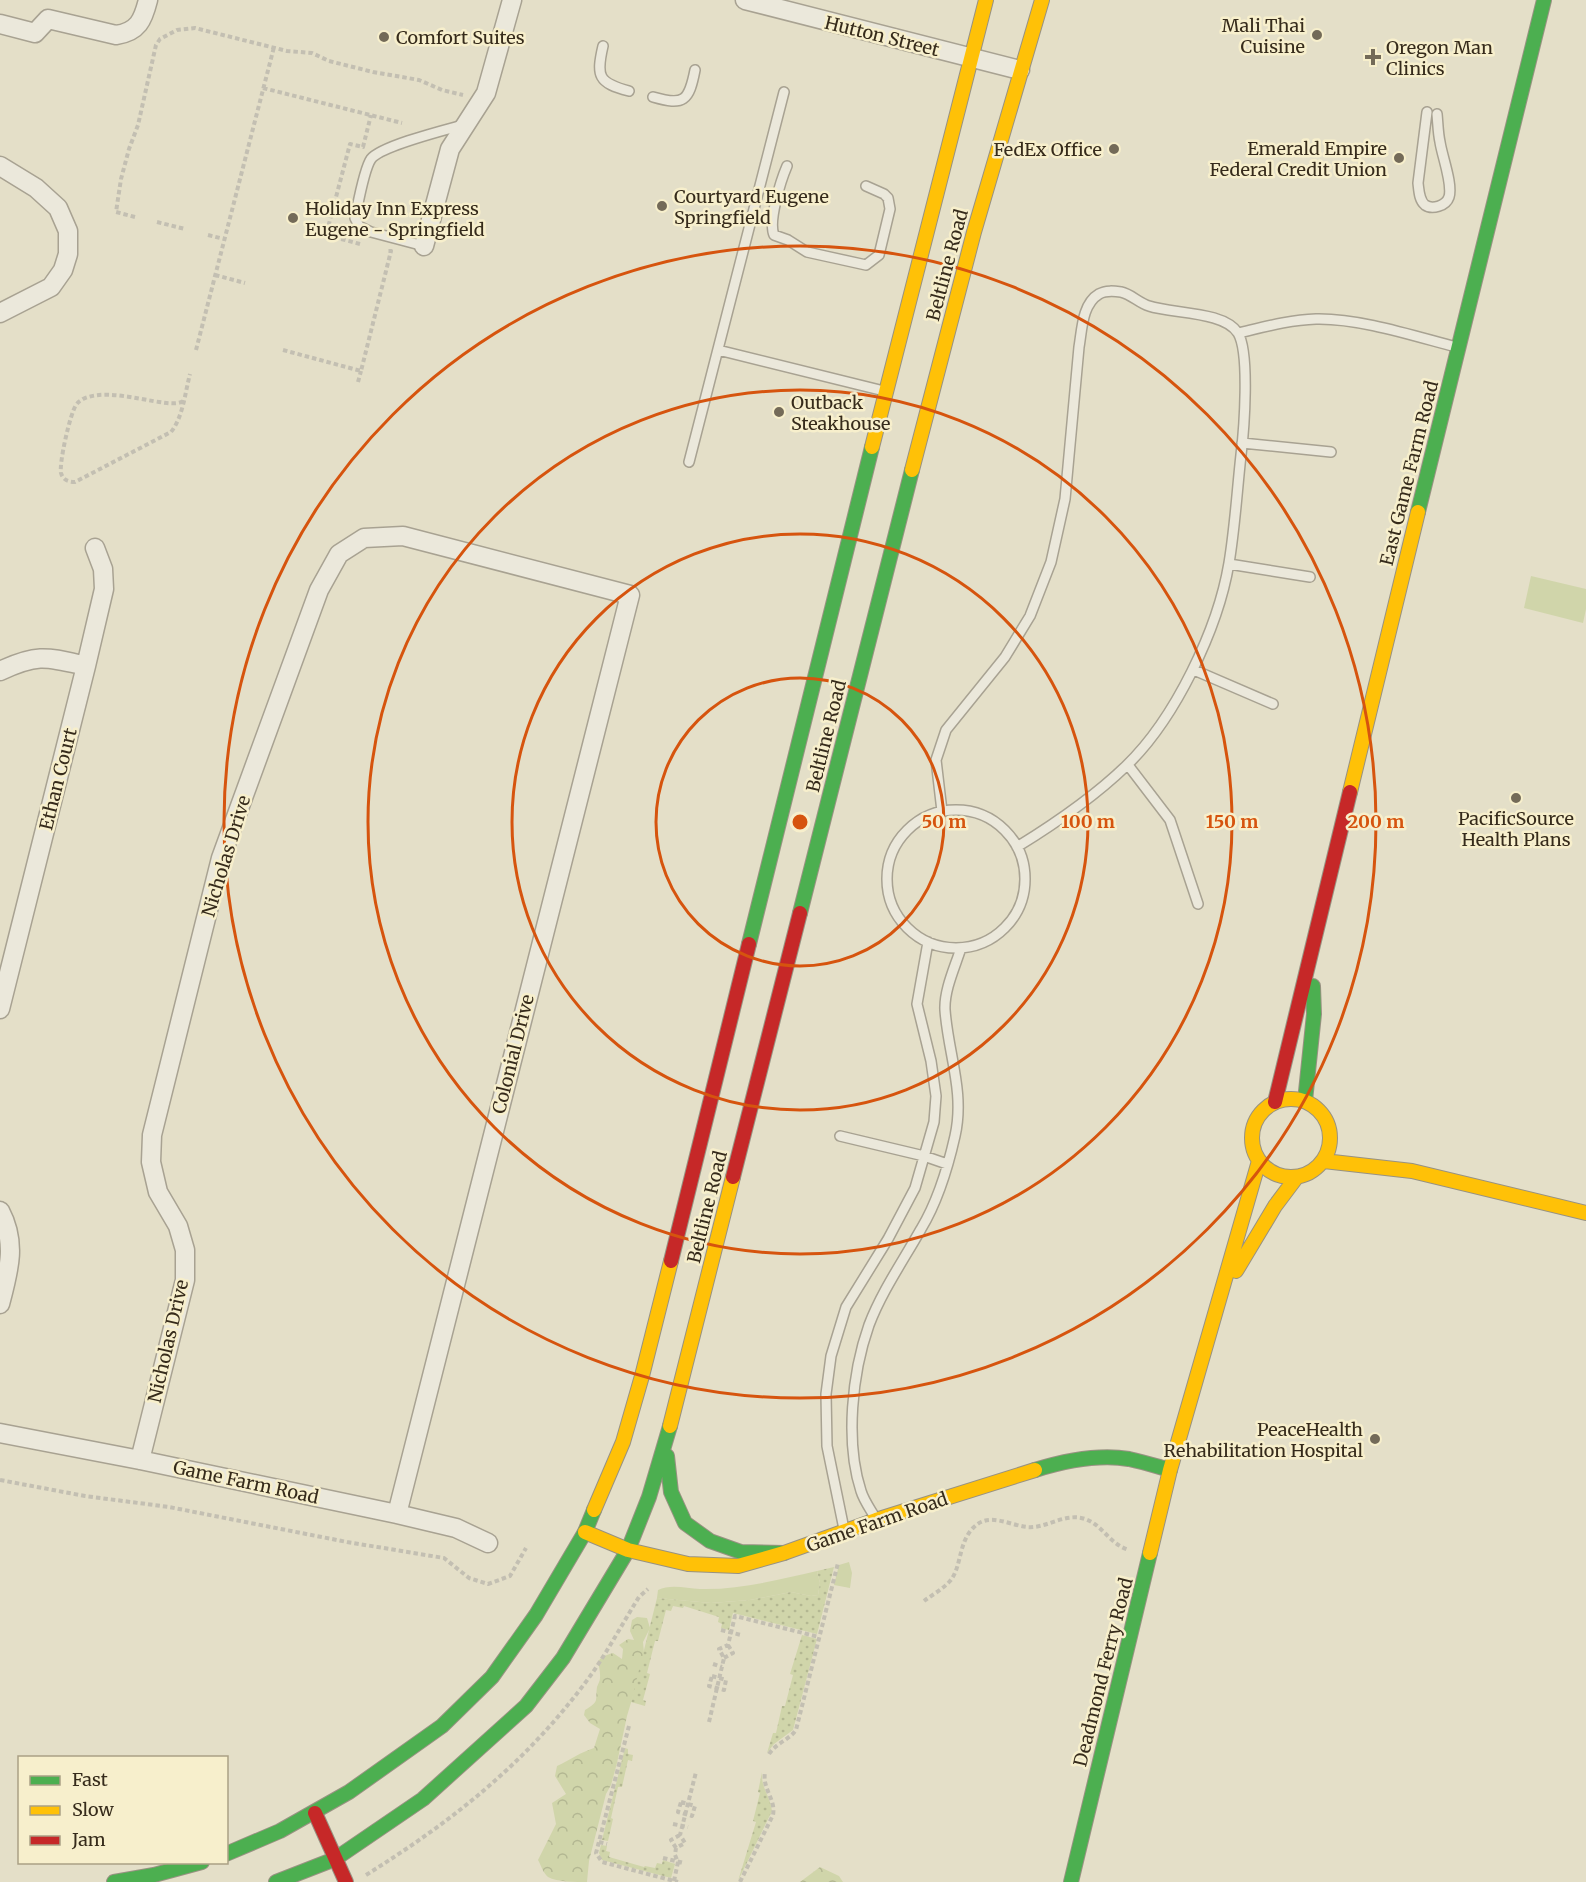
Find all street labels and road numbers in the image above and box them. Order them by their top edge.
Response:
street label: Hutton Street [822,11,942,61]
street label: Beltline Road [921,206,973,323]
street label: East Game Farm Road [1375,378,1443,568]
street label: Beltline Road [801,677,851,795]
street label: Ethan Court [34,726,82,832]
street label: Nicholas Drive [197,793,255,919]
street label: Colonial Drive [487,992,539,1116]
street label: Beltline Road [682,1148,732,1266]
street label: Nicholas Drive [143,1277,193,1405]
street label: Game Farm Road [171,1455,321,1509]
street label: Game Farm Road [803,1487,951,1557]
street label: Deadmond Ferry Road [1068,1575,1138,1769]

